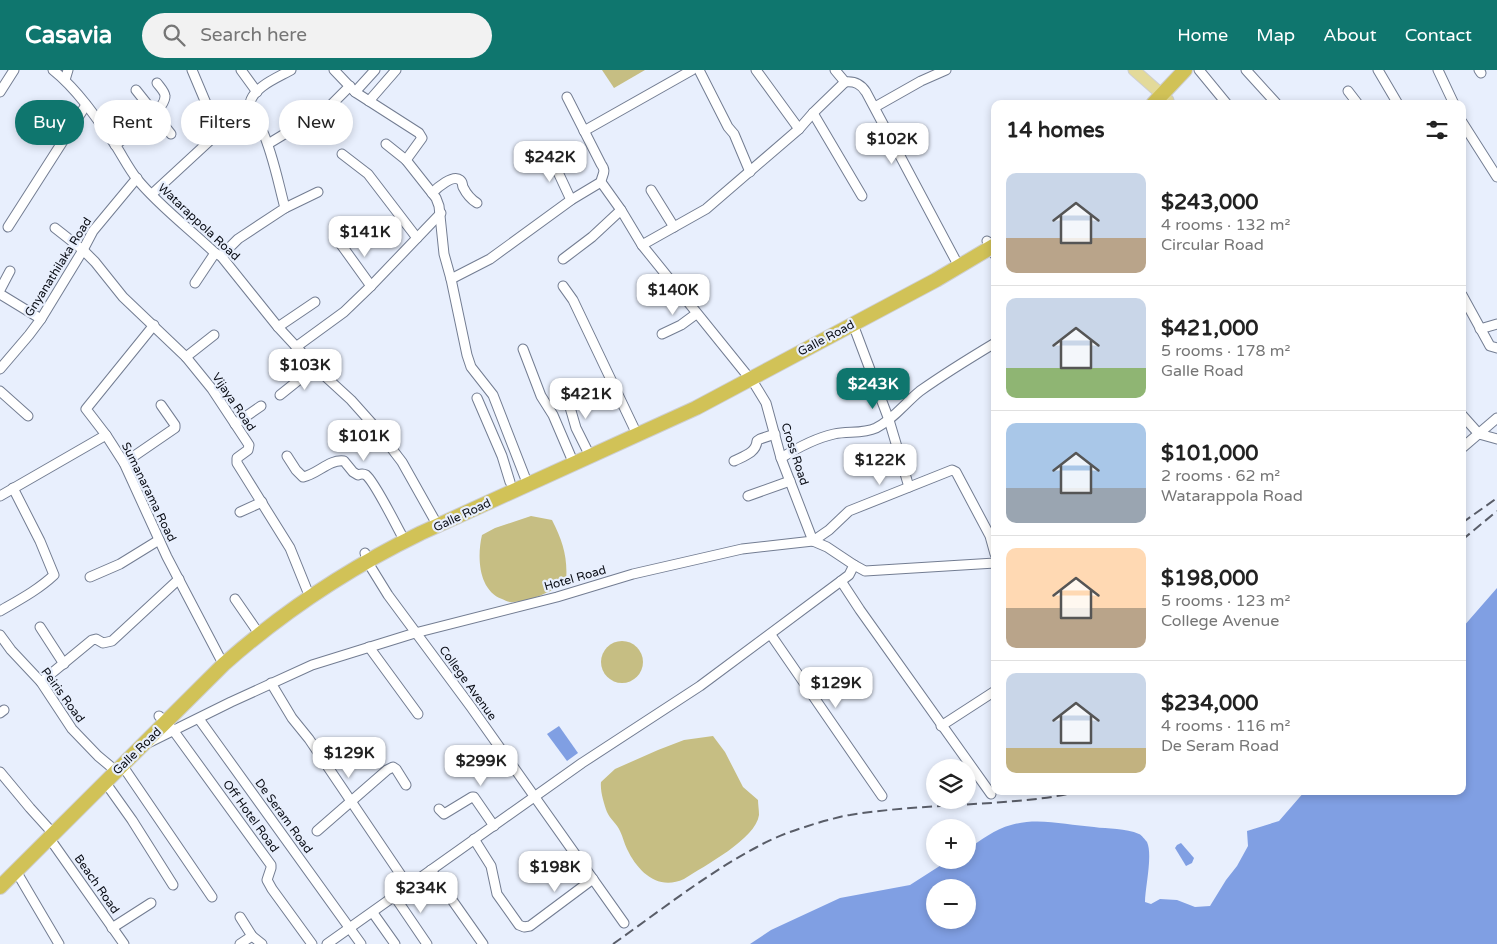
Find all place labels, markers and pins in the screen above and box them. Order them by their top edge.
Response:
pin: $102K [857,122,927,165]
pin: $242K [515,140,585,183]
pin: $141K [330,216,400,258]
pin: $140K [638,274,708,316]
pin: $103K [270,348,340,391]
pin: $243K [838,368,908,410]
pin: $421K [551,378,621,420]
pin: $101K [329,420,399,462]
pin: $122K [845,444,915,486]
pin: $129K [801,666,871,709]
pin: $129K [314,736,384,779]
pin: $299K [446,744,516,787]
pin: $198K [520,850,590,893]
pin: $234K [386,872,456,914]

